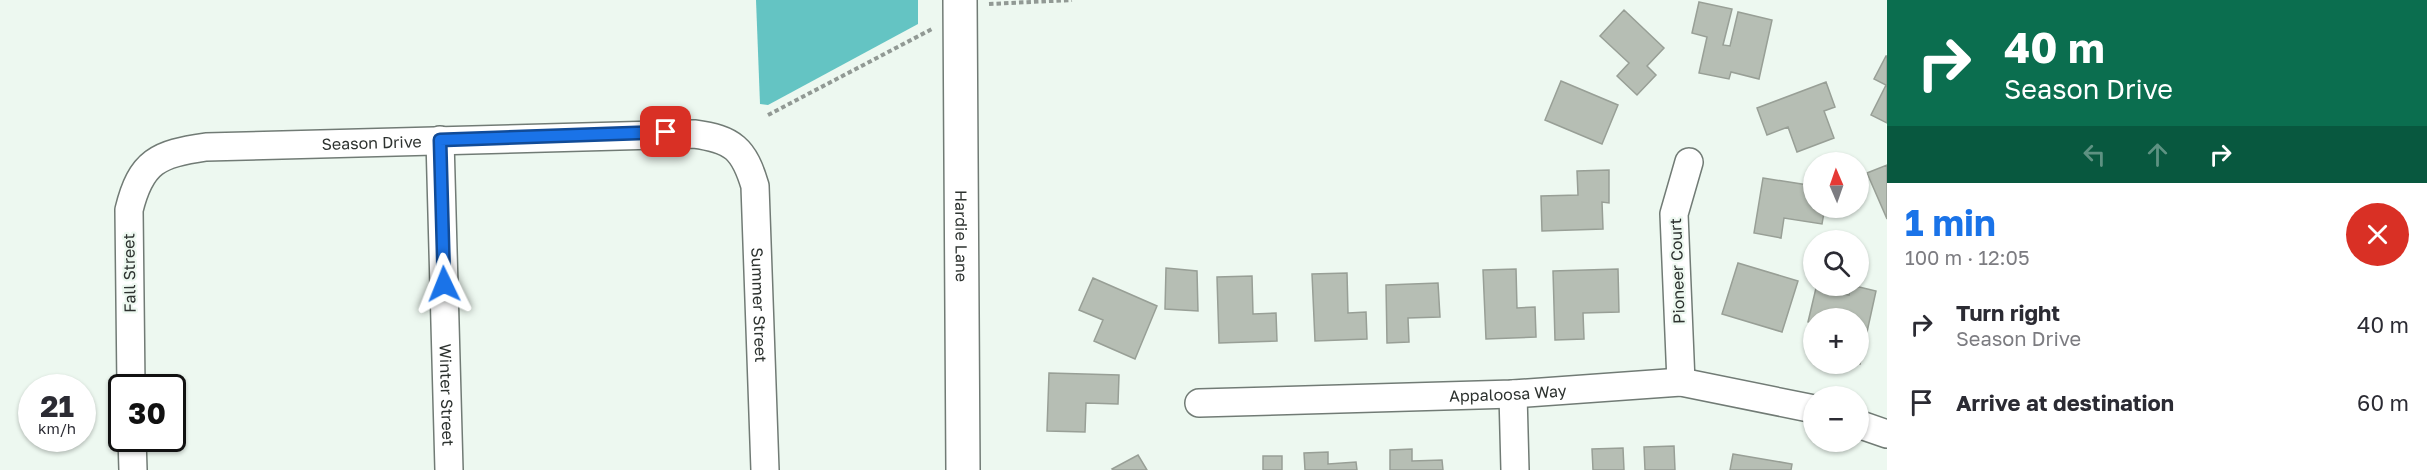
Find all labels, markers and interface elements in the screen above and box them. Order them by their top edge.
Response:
text: 40 m [2004,22,2105,72]
icon: right [1905,24,1983,102]
text: Season Drive [2004,73,2173,105]
pin [640,106,691,157]
icon: arrive [649,115,682,148]
street label: Season Drive [321,131,422,154]
icon: left [2078,138,2111,171]
icon: ahead [2141,138,2174,171]
icon: right [2204,138,2237,171]
north arrow [1803,152,1869,218]
map controls [1803,152,1869,452]
street label: Hardie Lane [951,190,972,282]
text: 1 min [1905,201,1996,244]
button: close [2346,203,2409,266]
street label: Pioneer Court [1665,218,1689,324]
button: search [1803,230,1869,296]
street label: Fall Street [118,233,140,313]
text: 100 m · 12:05 [1905,245,2030,269]
street label: Summer Street [747,247,771,363]
position arrow [412,252,476,316]
text: Turn right [1956,299,2060,326]
button: + [1803,308,1869,374]
icon: right [1905,308,1938,341]
text: 40 m [2357,311,2409,338]
text: Season Drive [1956,326,2081,350]
street label: Winter Street [436,343,458,447]
speed limit sign: 30 [108,374,186,452]
street label: Appaloosa Way [1449,380,1567,406]
button: − [1803,386,1869,452]
icon: arrive [1905,386,1938,419]
text: 21 [40,388,74,424]
text: Arrive at destination [1956,389,2174,416]
text: 60 m [2357,389,2409,416]
text: km/h [38,419,76,437]

